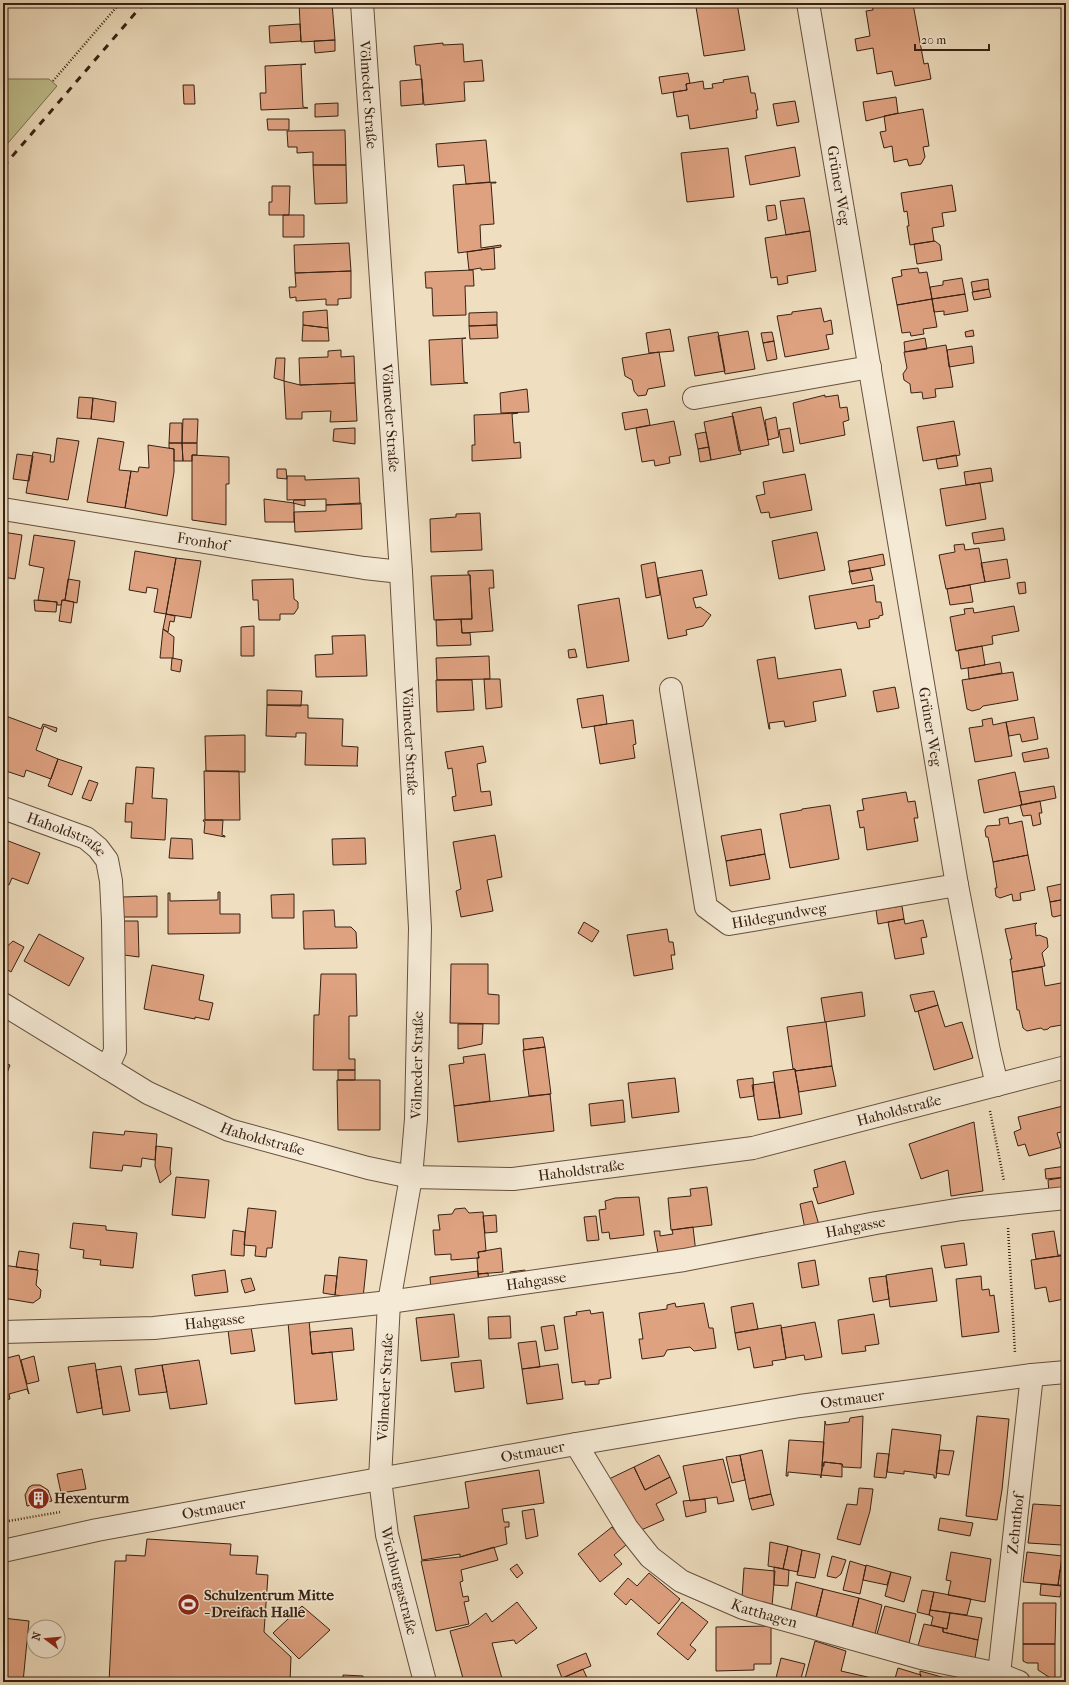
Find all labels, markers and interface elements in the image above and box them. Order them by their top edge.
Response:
scale bar [915,26,989,52]
text: 20 m [921,33,946,47]
street label: Völmeder Straße [356,39,381,150]
street label: Grüner Weg [823,144,855,228]
street label: Völmeder Straße [378,362,403,473]
street label: Fronhof [176,529,232,555]
street label: Völmeder Straße [398,686,422,797]
street label: Grüner Weg [915,686,946,769]
street label: Haholdstraße [24,808,111,861]
street label: Hildegundweg [730,898,829,932]
street label: Völmeder Straße [407,1010,427,1120]
street label: Haholdstraße [855,1090,944,1130]
street label: Haholdstraße [217,1118,307,1159]
street label: Haholdstraße [537,1156,626,1185]
street label: Hahgasse [824,1213,887,1242]
street label: Hahgasse [505,1268,568,1294]
street label: Hahgasse [183,1309,246,1334]
street label: Völmeder Straße [373,1332,397,1442]
street label: Ostmauer [819,1386,886,1412]
street label: Ostmauer [499,1437,567,1466]
building icon: Hexenturm [25,1485,51,1511]
place label: Hexenturm [54,1489,130,1507]
street label: Zehnthof [1003,1490,1028,1555]
street label: Ostmauer [180,1494,248,1523]
street label: Wichburgastraße [377,1525,422,1638]
place label: Schulzentrum Mitte - Dreifach Halle [204,1586,335,1621]
sports icon: Schulzentrum Mitte - Dreifach Halle [176,1591,202,1617]
street label: Katthagen [728,1595,800,1632]
north arrow [26,1619,66,1659]
text: N [29,1630,44,1642]

